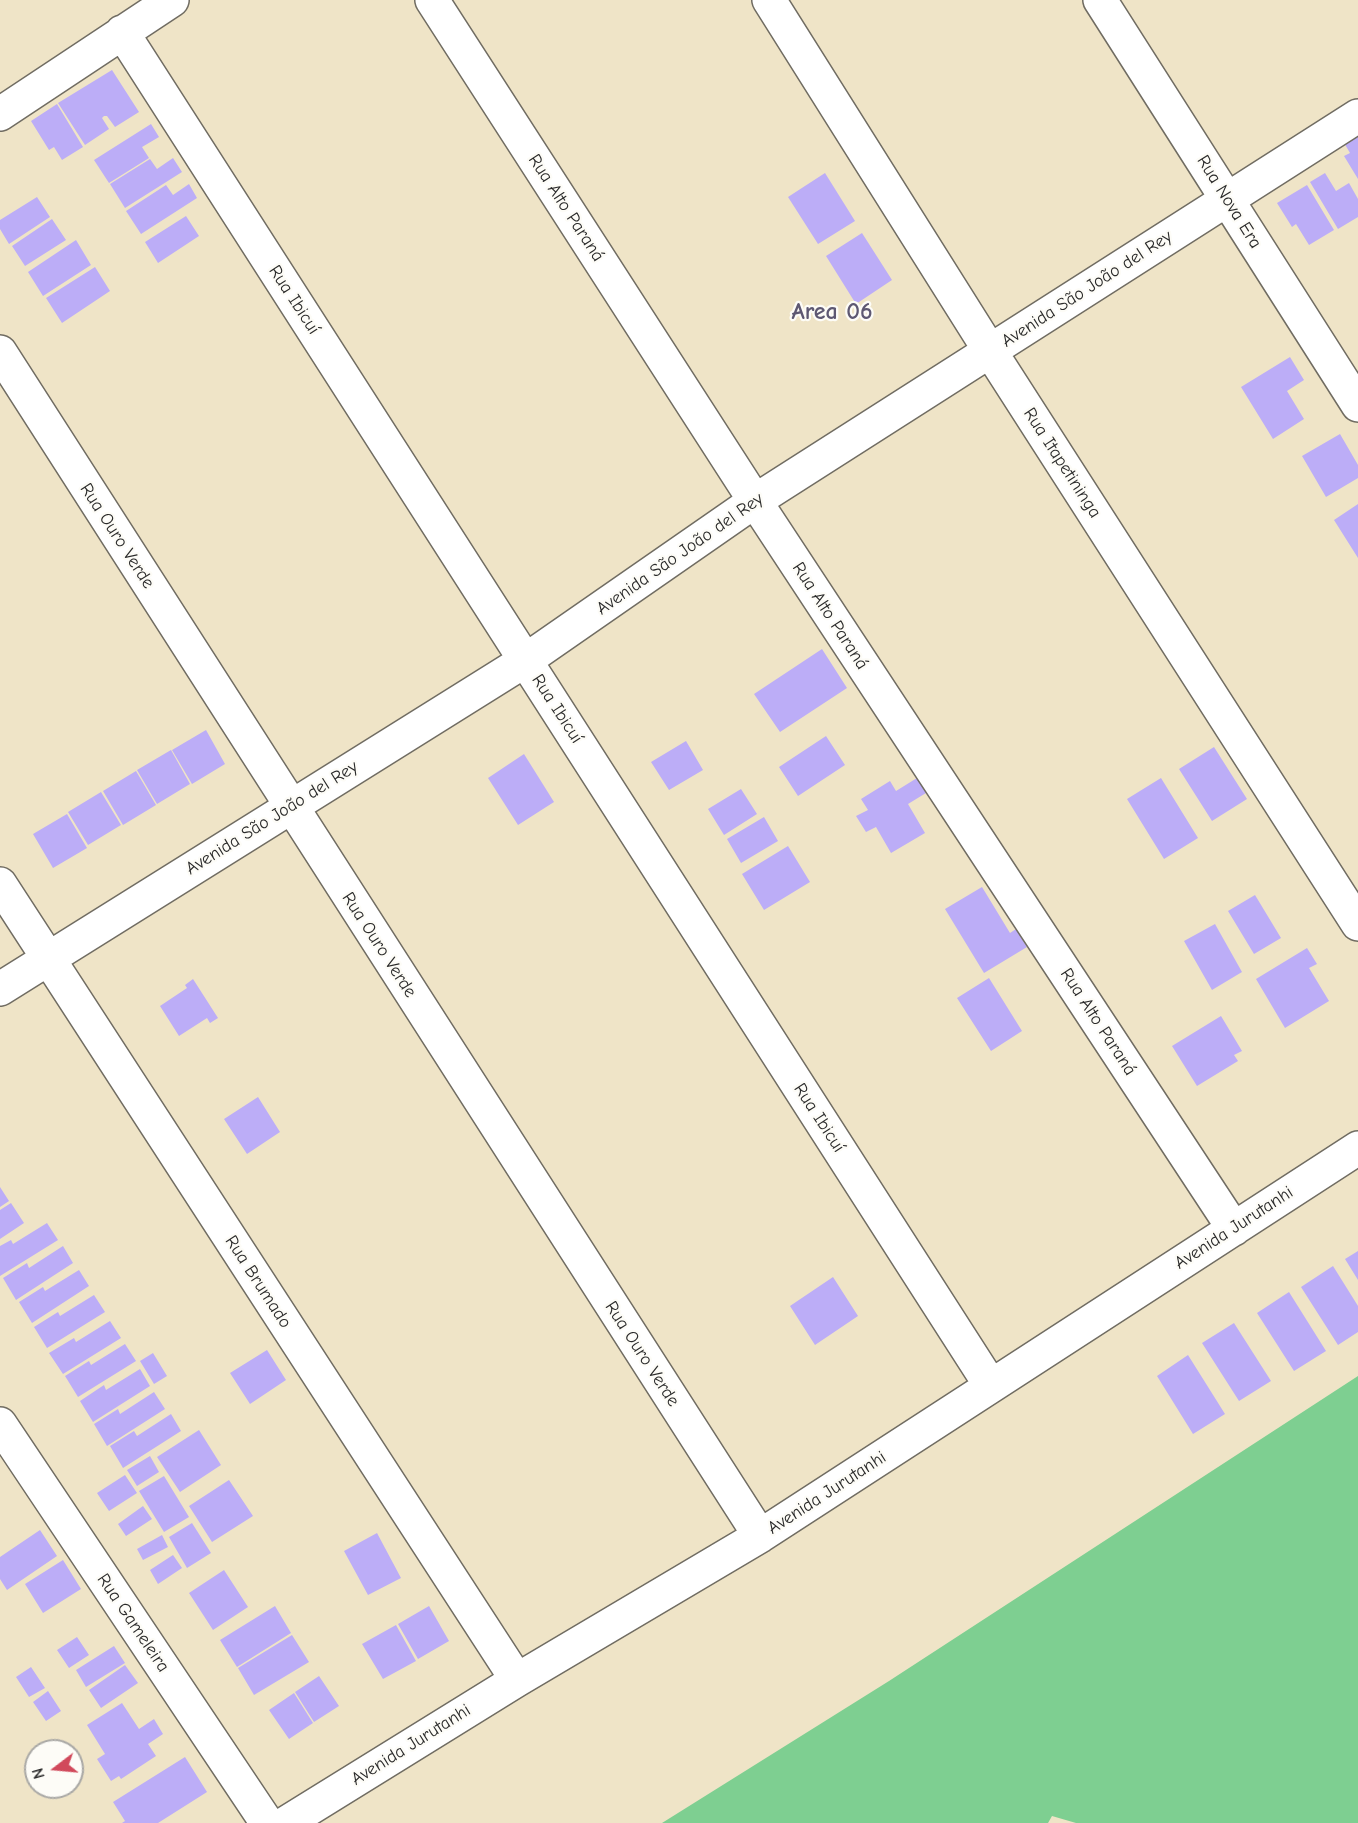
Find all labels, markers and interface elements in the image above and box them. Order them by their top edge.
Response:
street label: Rua Alto Paraná [523,150,609,266]
street label: Rua Nova Era [1192,151,1266,253]
street label: Avenida São João del Rey [998,226,1176,352]
street label: Rua Ibicuí [264,261,324,339]
district label: Area 06 [792,298,872,326]
street label: Rua Itapetininga [1018,404,1106,522]
street label: Rua Ouro Verde [75,479,159,593]
street label: Avenida São João del Rey [592,488,768,620]
street label: Rua Alto Paraná [787,558,873,674]
street label: Rua Ibicuí [527,670,587,748]
street label: Avenida São João del Rey [182,756,362,880]
street label: Rua Ouro Verde [337,888,421,1002]
street label: Rua Alto Paraná [1055,964,1141,1080]
street label: Rua Ibicuí [789,1079,849,1157]
street label: Avenida Jurutanhi [1171,1182,1297,1274]
street label: Rua Brumado [220,1232,296,1332]
street label: Rua Ouro Verde [600,1297,684,1411]
street label: Avenida Jurutanhi [764,1447,890,1539]
street label: Rua Gameleira [92,1570,174,1676]
street label: Avenida Jurutanhi [347,1700,475,1790]
north arrow [24,1739,84,1799]
text: N [29,1766,49,1781]

